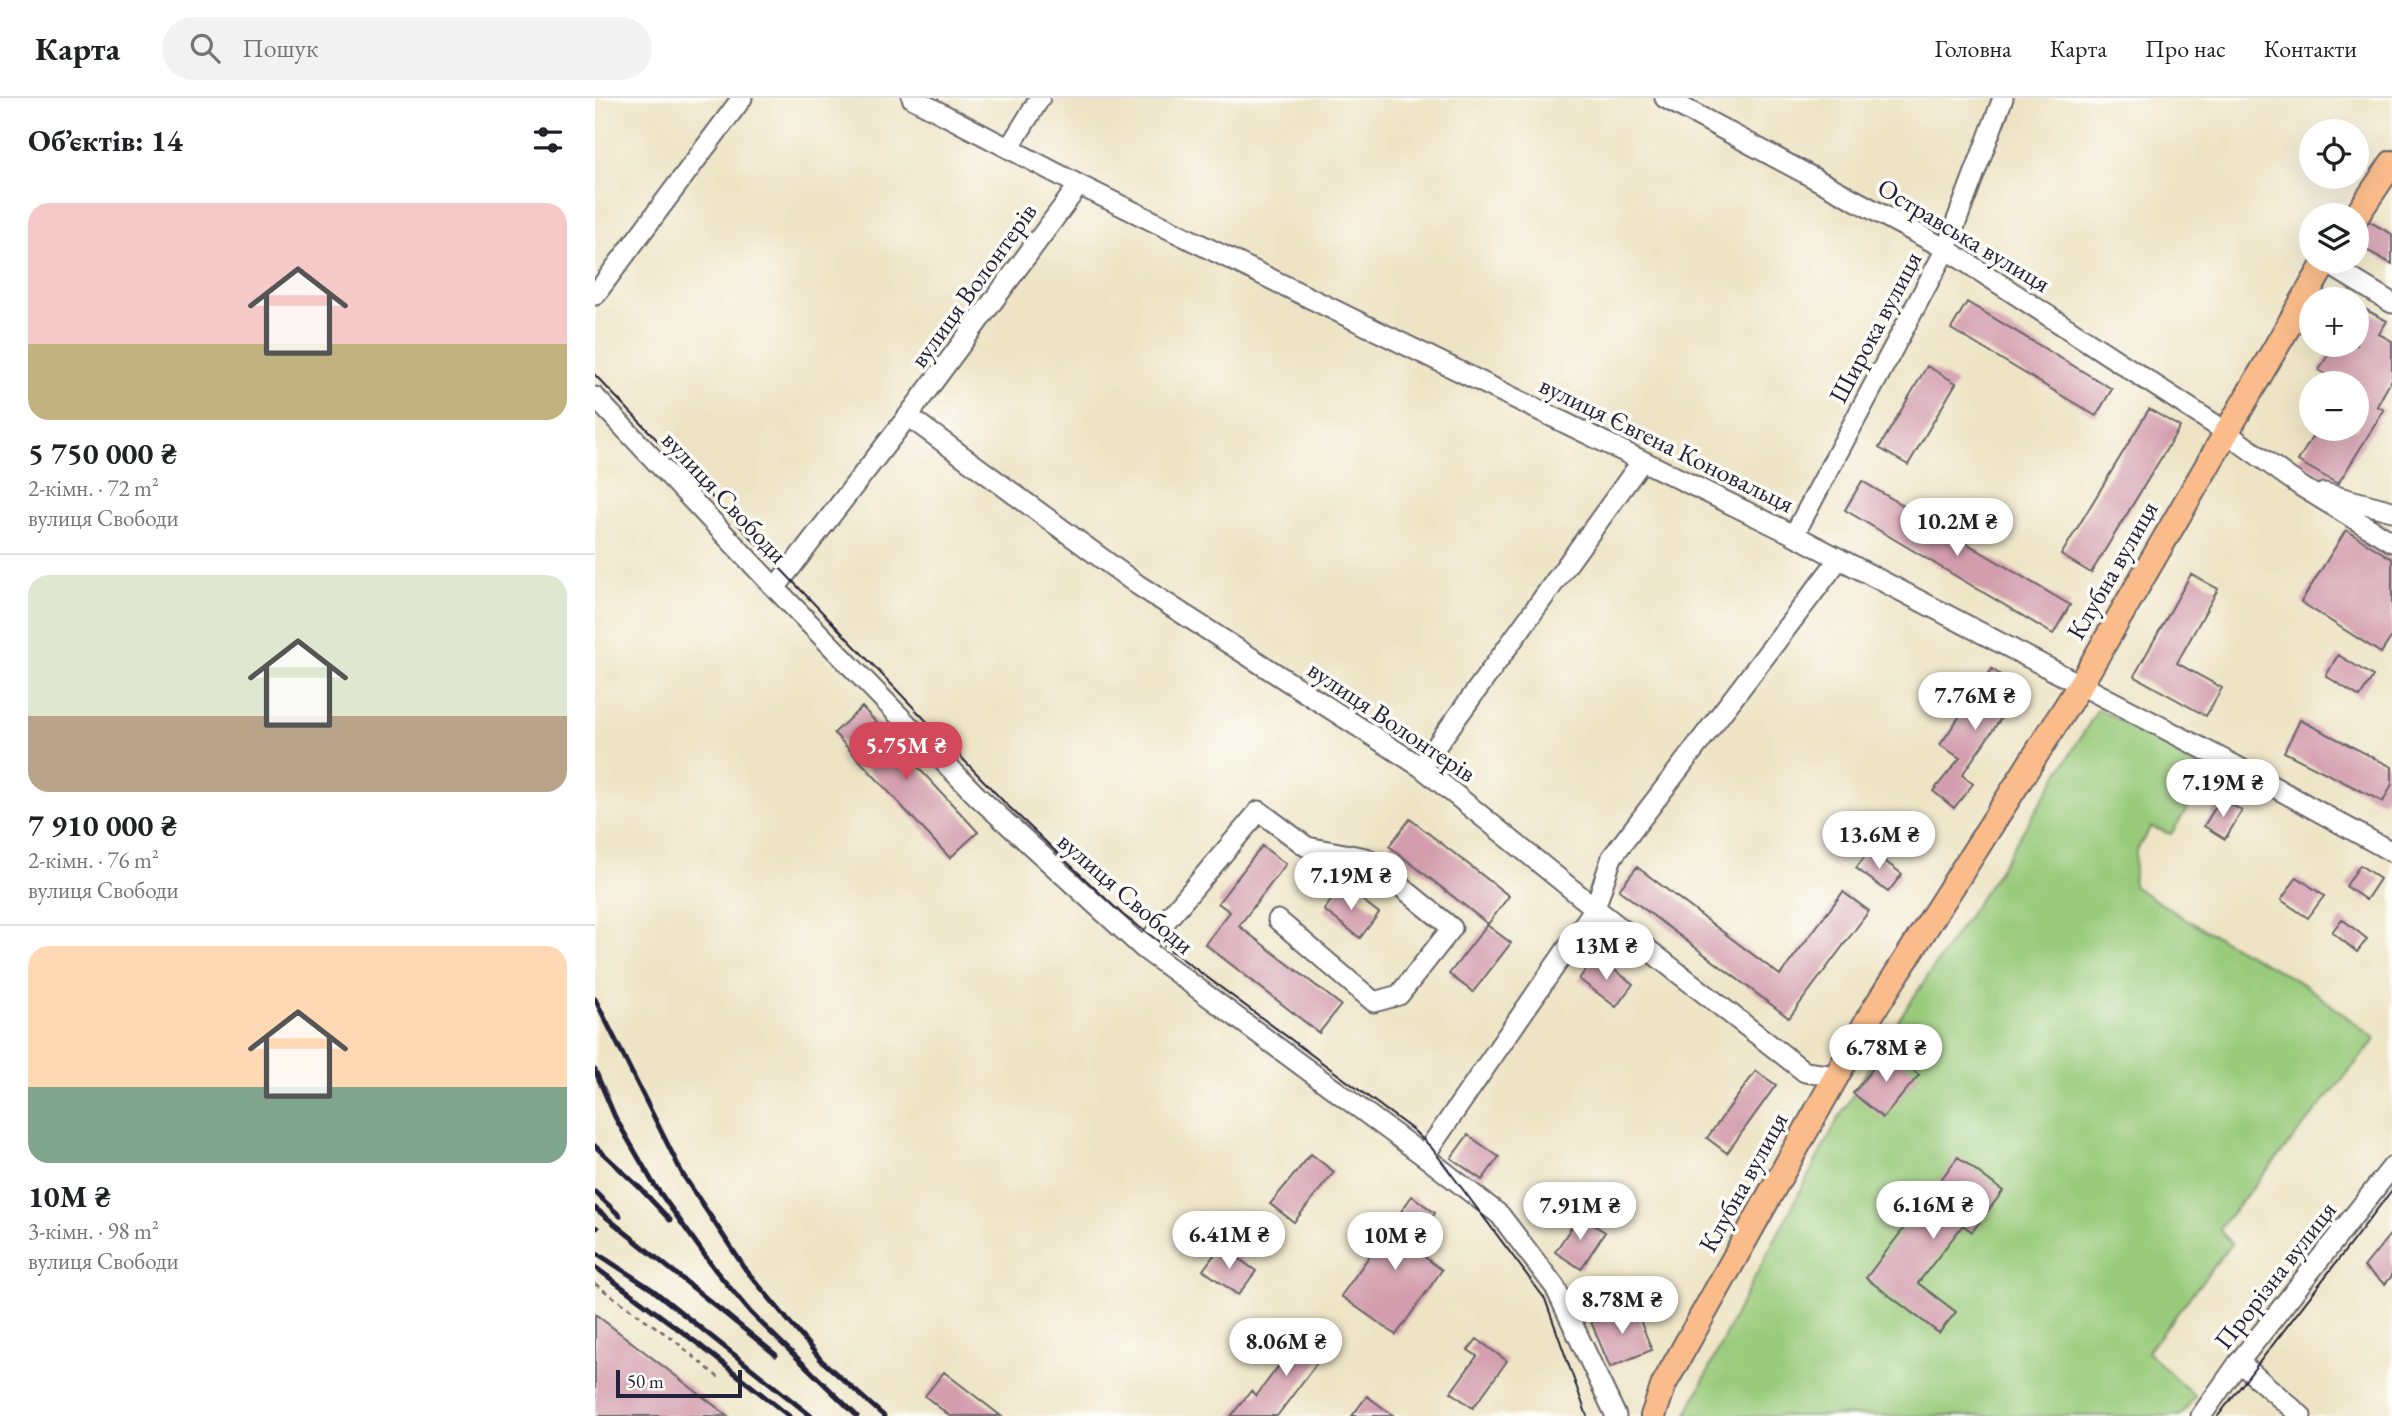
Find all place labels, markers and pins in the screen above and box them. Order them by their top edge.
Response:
pin: 10.2M ₴ [1892,498,2022,558]
pin: 7.76M ₴ [1910,672,2040,732]
pin: 5.75M ₴ [841,722,971,782]
pin: 7.19M ₴ [2158,760,2288,819]
pin: 13.6M ₴ [1814,812,1944,871]
pin: 7.19M ₴ [1286,852,1416,912]
pin: 13M ₴ [1557,922,1655,982]
pin: 6.78M ₴ [1821,1024,1951,1084]
pin: 7.91M ₴ [1515,1182,1645,1242]
pin: 6.16M ₴ [1868,1182,1998,1241]
pin: 6.41M ₴ [1164,1212,1294,1271]
pin: 10M ₴ [1346,1212,1444,1272]
pin: 8.78M ₴ [1557,1276,1687,1336]
pin: 8.06M ₴ [1221,1318,1351,1378]

